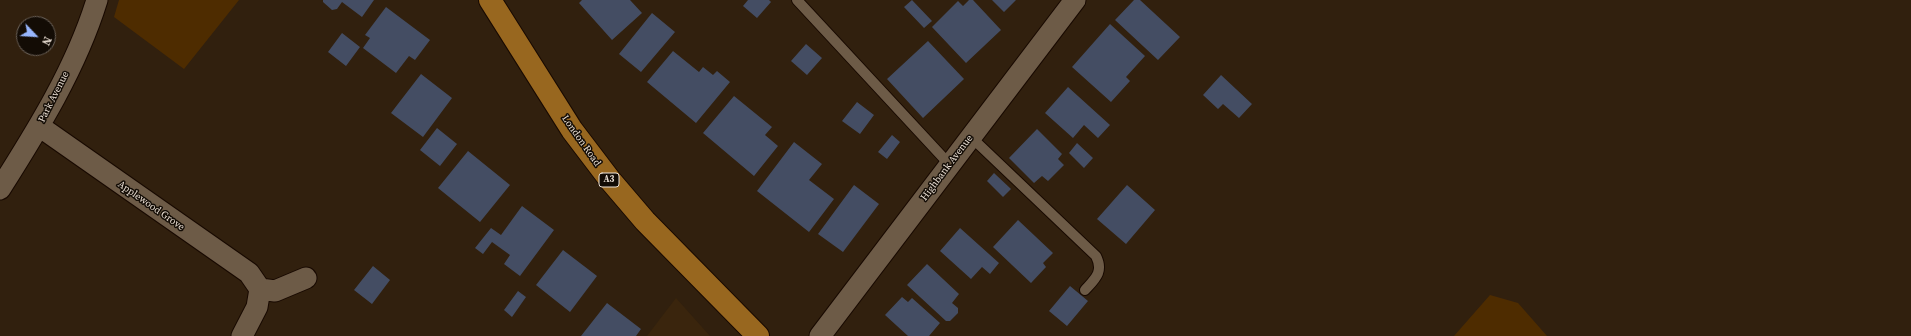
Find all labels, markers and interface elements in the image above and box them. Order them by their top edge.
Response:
north arrow [16,16,56,56]
text: N [38,34,55,48]
street label: Park Avenue [36,69,72,125]
street label: London Road [559,113,603,169]
street label: Highbank Avenue [918,133,976,203]
road number: A3 [599,173,619,187]
street label: Applewood Grove [115,179,187,233]

